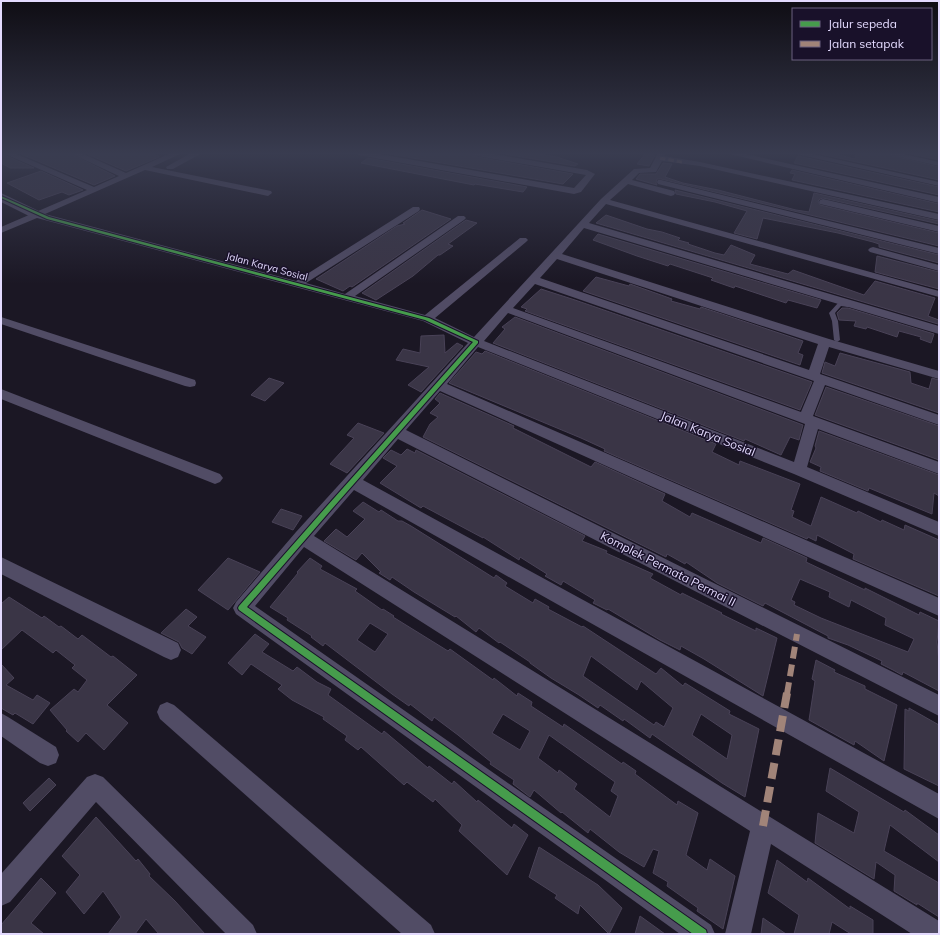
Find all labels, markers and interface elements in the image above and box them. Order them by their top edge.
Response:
legend [792,8,932,60]
text: Jalur sepeda [828,16,897,31]
text: Jalan setapak [828,36,905,51]
street label: Jalan Karya Sosial [225,249,309,284]
street label: Jalan Karya Sosial [659,408,758,459]
street label: Komplek Permata Permai II [598,528,738,609]

